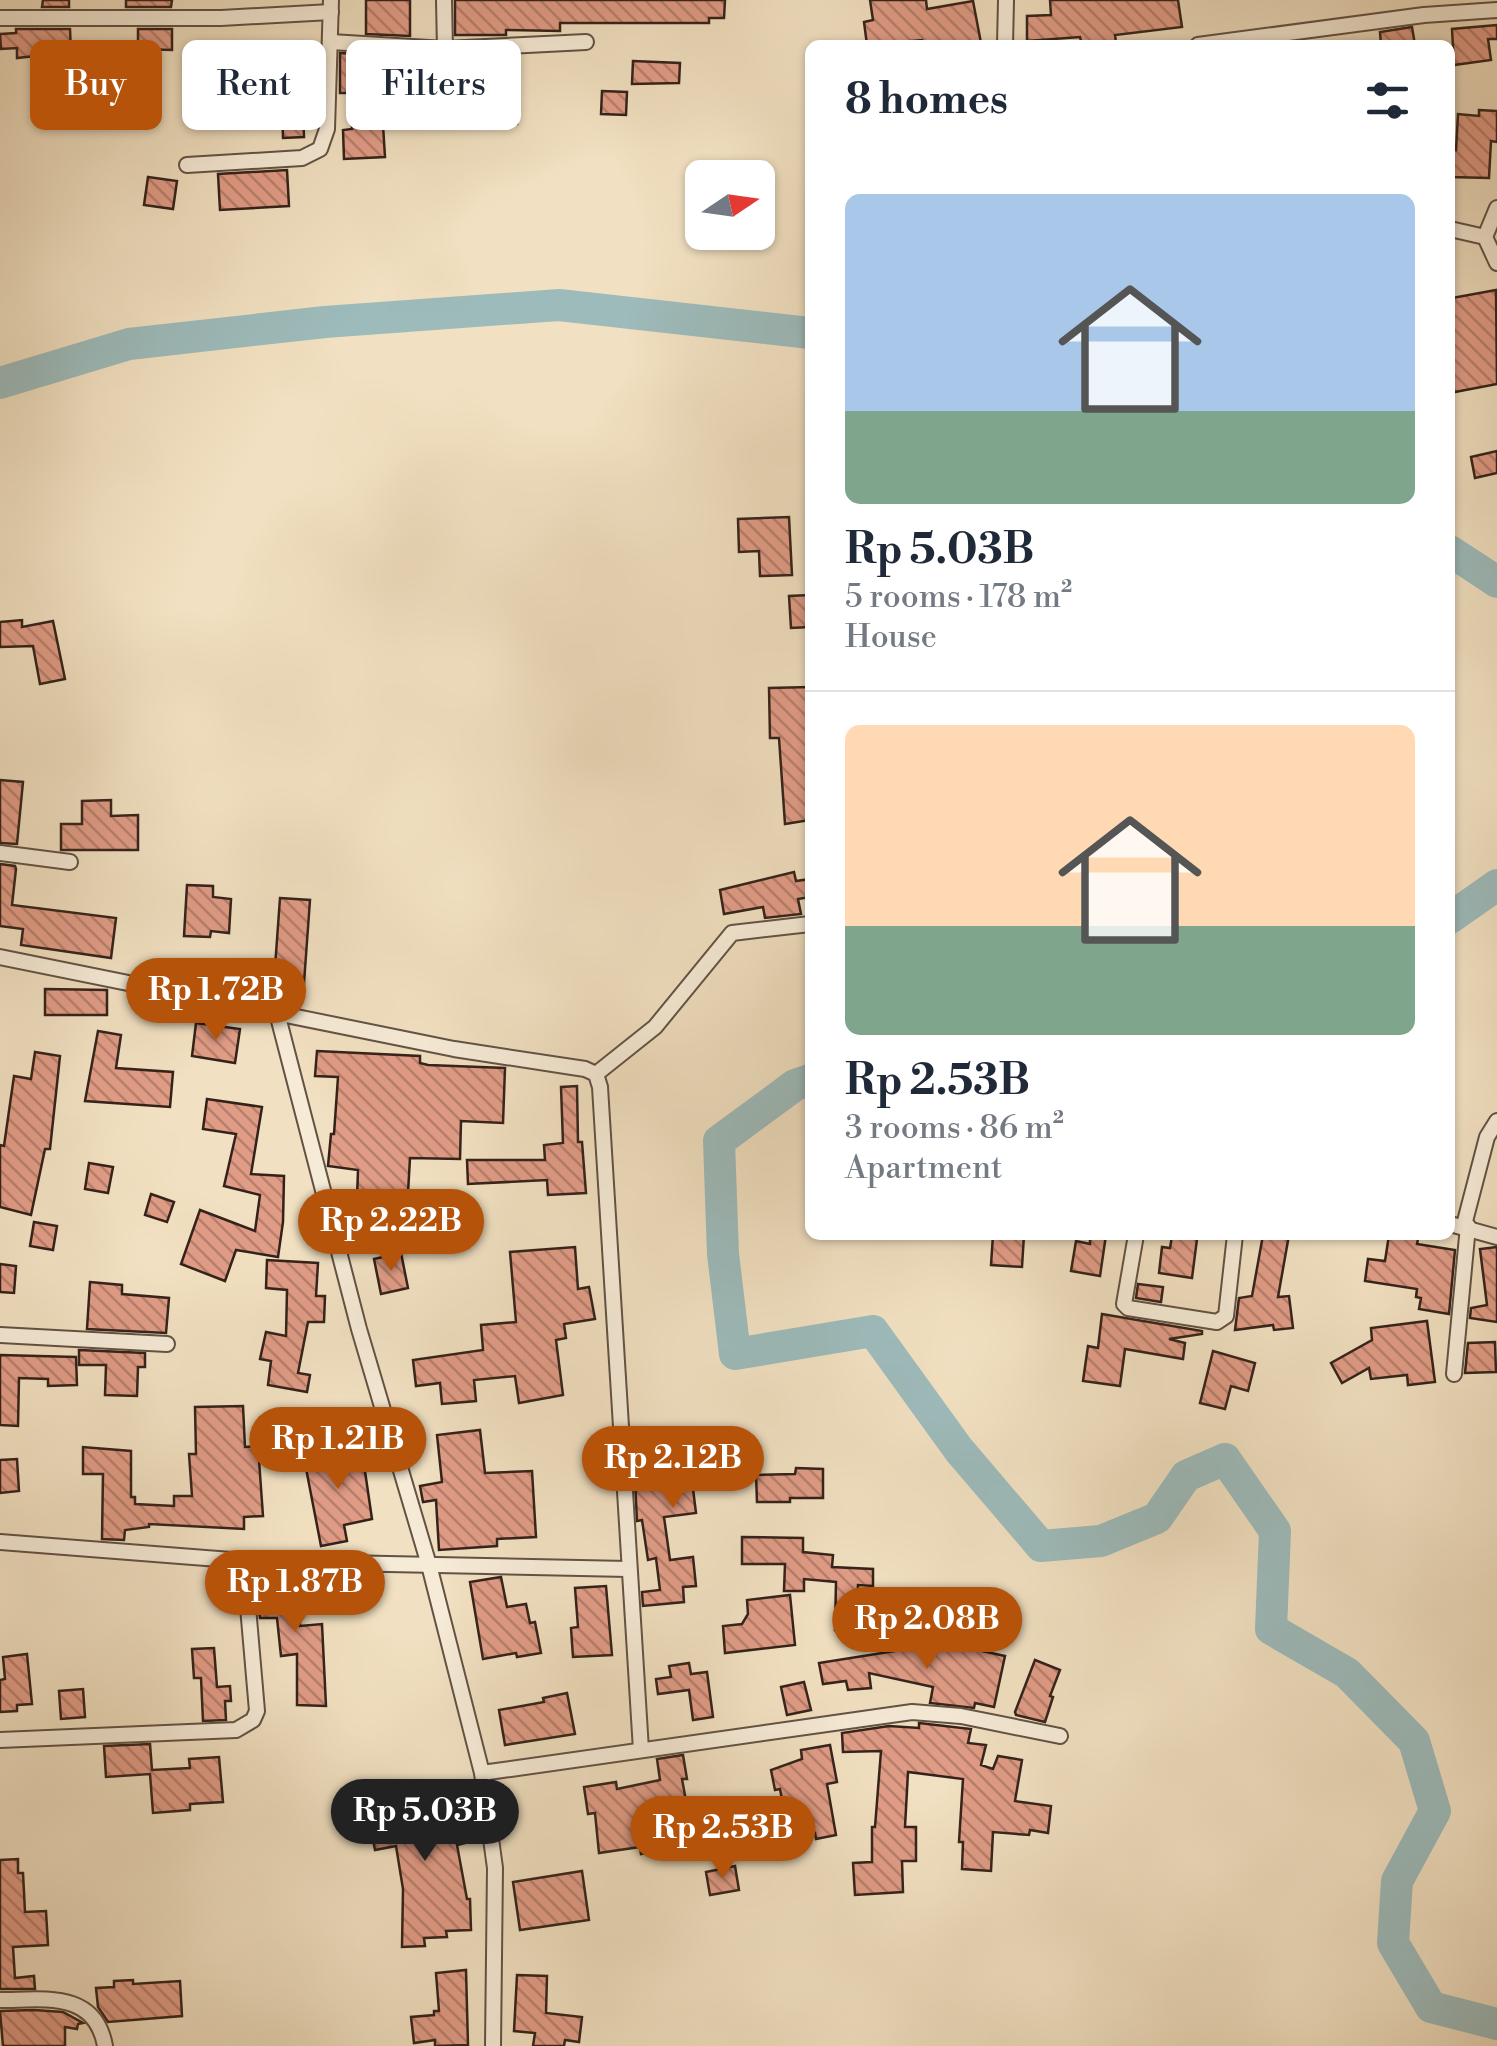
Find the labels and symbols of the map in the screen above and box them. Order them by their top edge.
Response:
north arrow [685,160,775,250]
pin: Rp 1.72B [113,958,319,1043]
pin: Rp 2.22B [288,1189,494,1274]
pin: Rp 1.21B [235,1407,441,1492]
pin: Rp 2.12B [570,1426,776,1511]
pin: Rp 1.87B [192,1550,398,1635]
pin: Rp 2.08B [824,1587,1030,1672]
pin: Rp 5.03B [322,1779,528,1864]
pin: Rp 2.53B [620,1796,826,1881]

